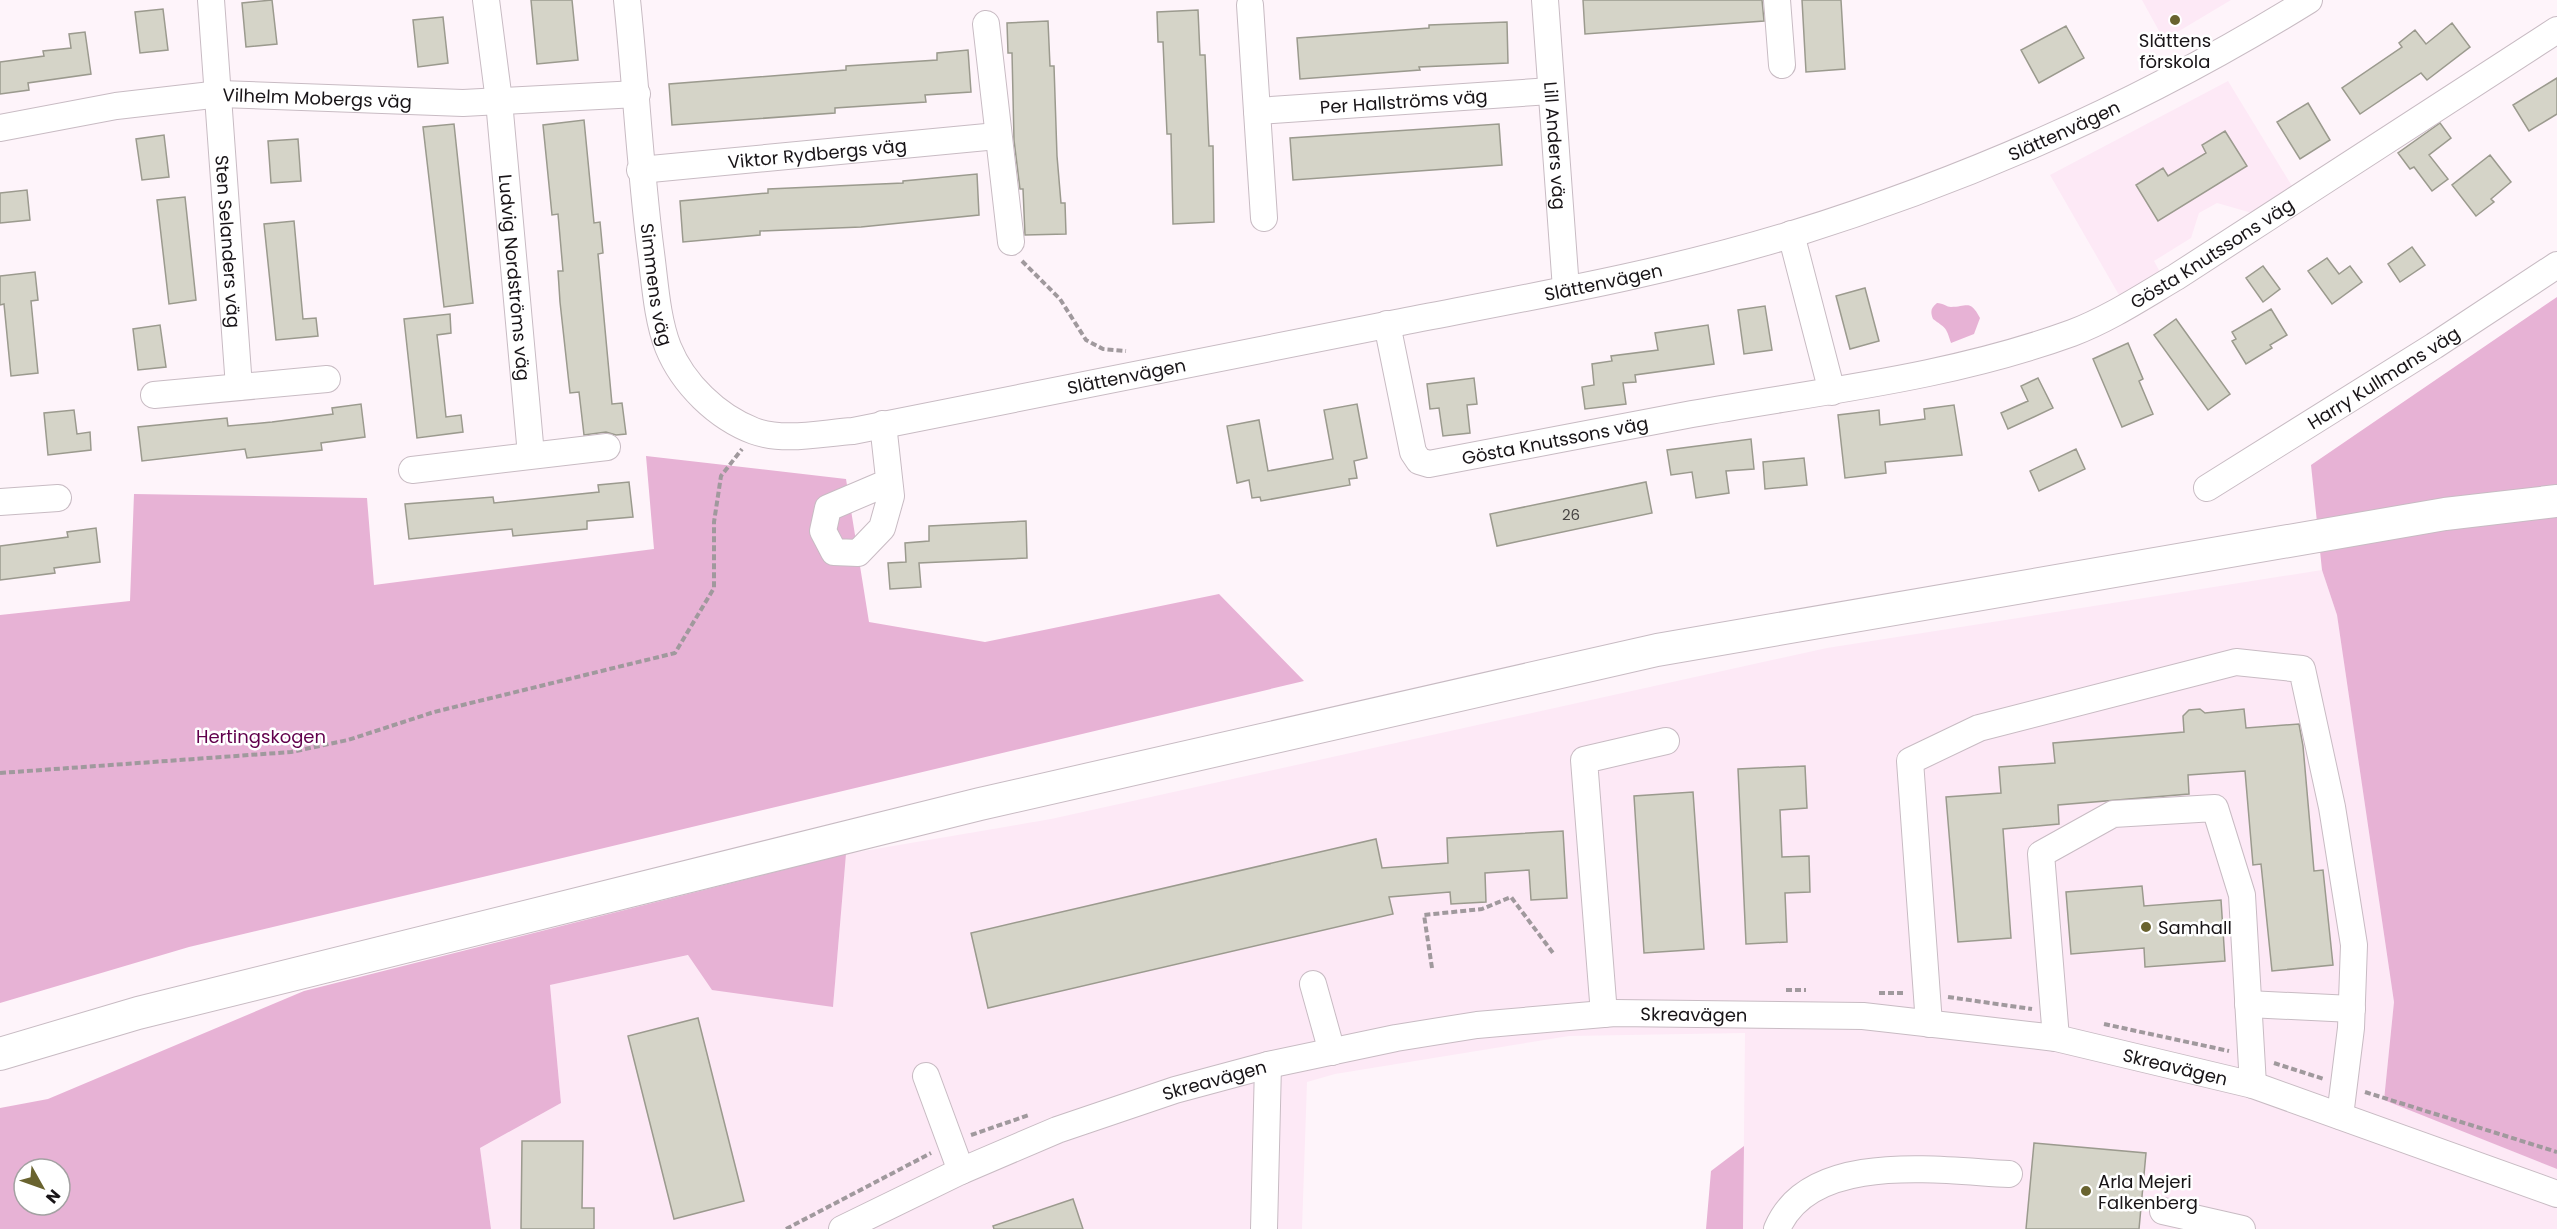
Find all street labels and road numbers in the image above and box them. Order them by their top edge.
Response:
street label: Lill Anders väg [1538,81,1573,211]
street label: Vilhelm Mobergs väg [222,82,412,114]
street label: Per Hallströms väg [1319,83,1488,119]
street label: Slättenvägen [2004,94,2124,166]
street label: Viktor Rydbergs väg [727,132,908,174]
street label: Sten Selanders väg [210,154,247,329]
street label: Ludvig Nordströms väg [493,173,537,382]
street label: Gösta Knutssons väg [2125,192,2298,314]
street label: Simmens väg [635,222,679,349]
street label: Slättenvägen [1542,257,1665,306]
street label: Harry Kullmans väg [2302,320,2464,435]
street label: Slättenvägen [1065,352,1188,400]
street label: Gösta Knutssons väg [1460,410,1650,470]
street label: Skreavägen [1640,1001,1748,1027]
street label: Skreavägen [2120,1042,2230,1091]
street label: Skreavägen [1159,1053,1269,1106]

